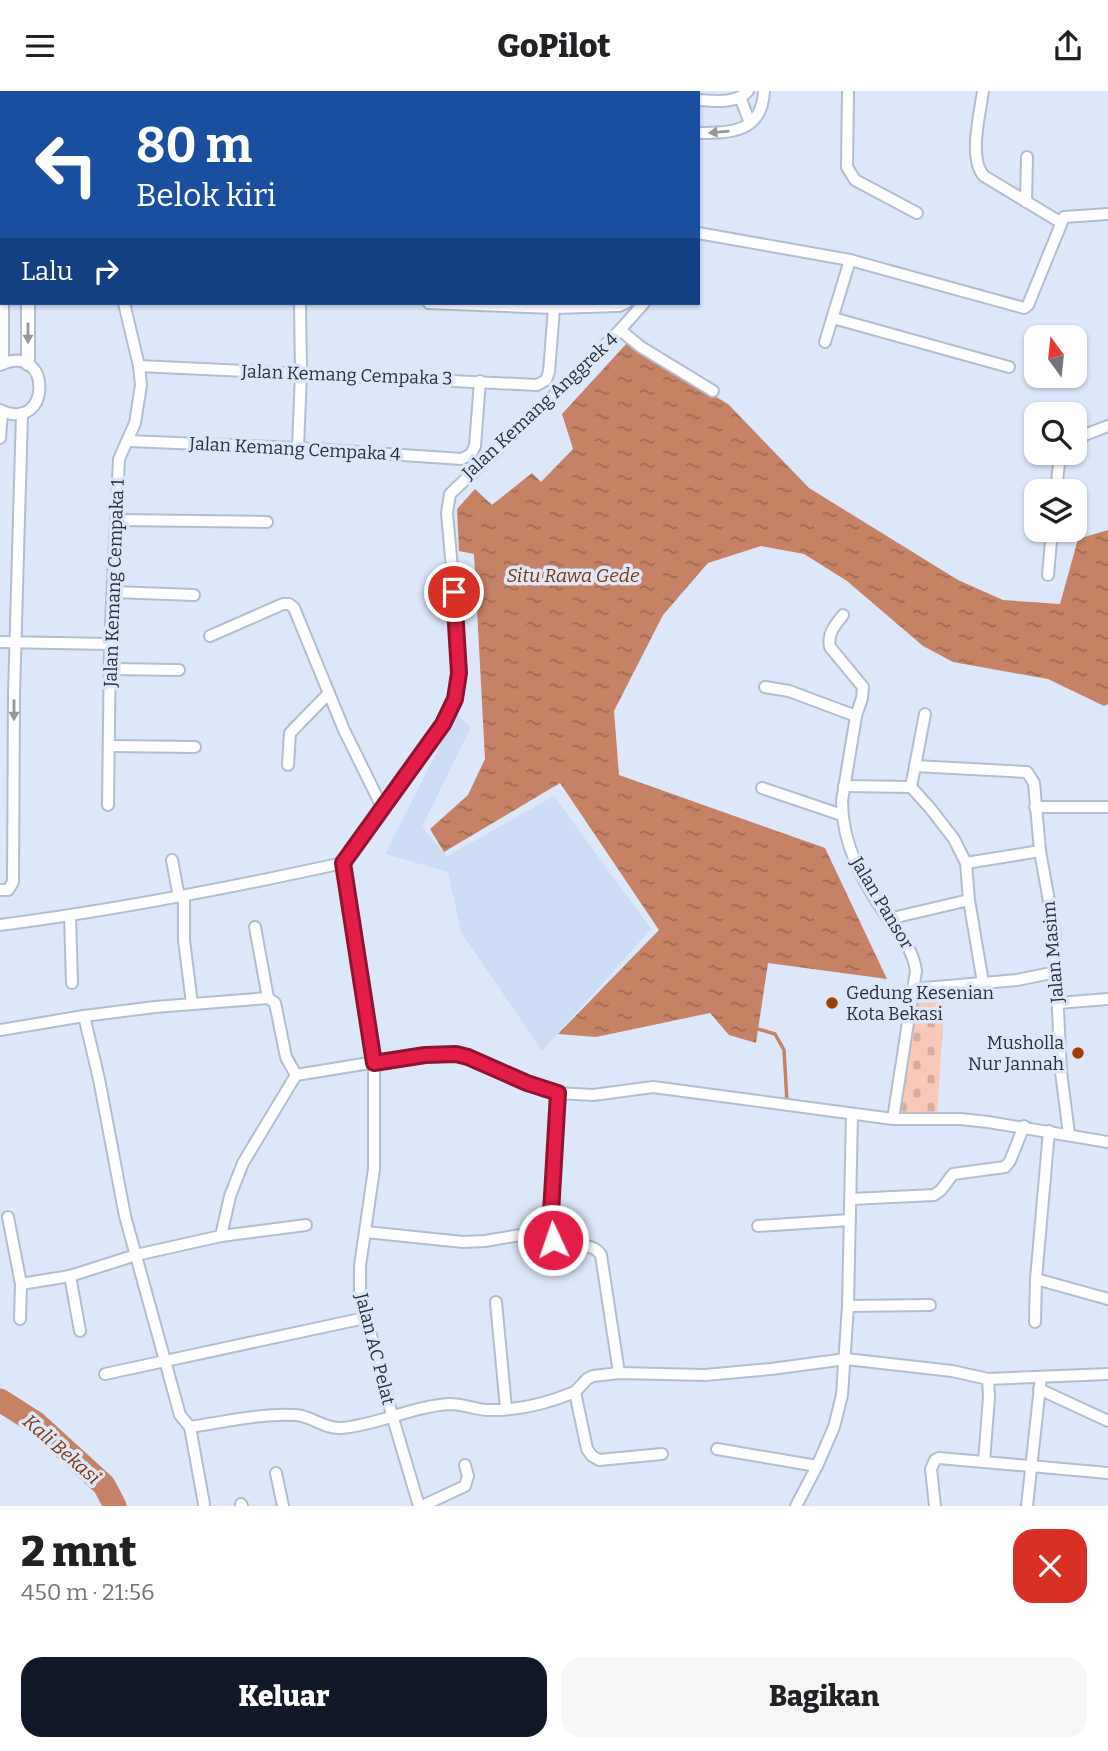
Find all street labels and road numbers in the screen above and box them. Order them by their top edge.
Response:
street label: Jalan Kemang Anggrek 4 [457,328,623,484]
street label: Jalan Kemang Cempaka 3 [240,360,453,390]
street label: Jalan Kemang Cempaka 4 [188,432,402,466]
street label: Jalan Kemang Cempaka 1 [99,478,129,688]
street label: Jalan Pansor [845,852,918,953]
street label: Jalan Masim [1038,900,1068,1005]
street label: Jalan AC Pelat [350,1290,400,1408]

